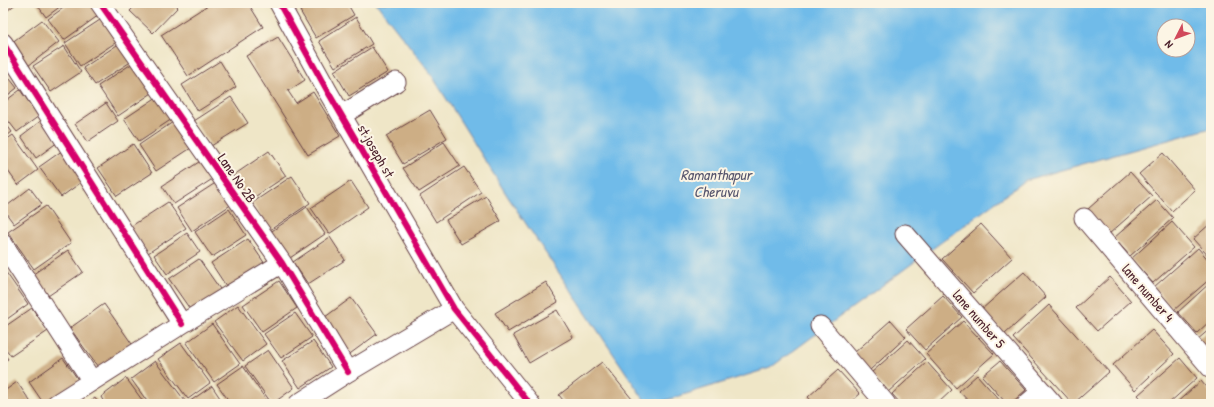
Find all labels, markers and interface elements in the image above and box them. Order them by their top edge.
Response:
north arrow [1156,18,1196,58]
text: N [1161,38,1176,52]
street label: st joseph st [353,121,399,182]
street label: Lane No 2B [214,149,261,206]
water label: Ramanthapur Cheruvu [680,164,754,202]
street label: lane number 4 [1118,260,1179,326]
street label: lane number 5 [949,285,1010,352]

